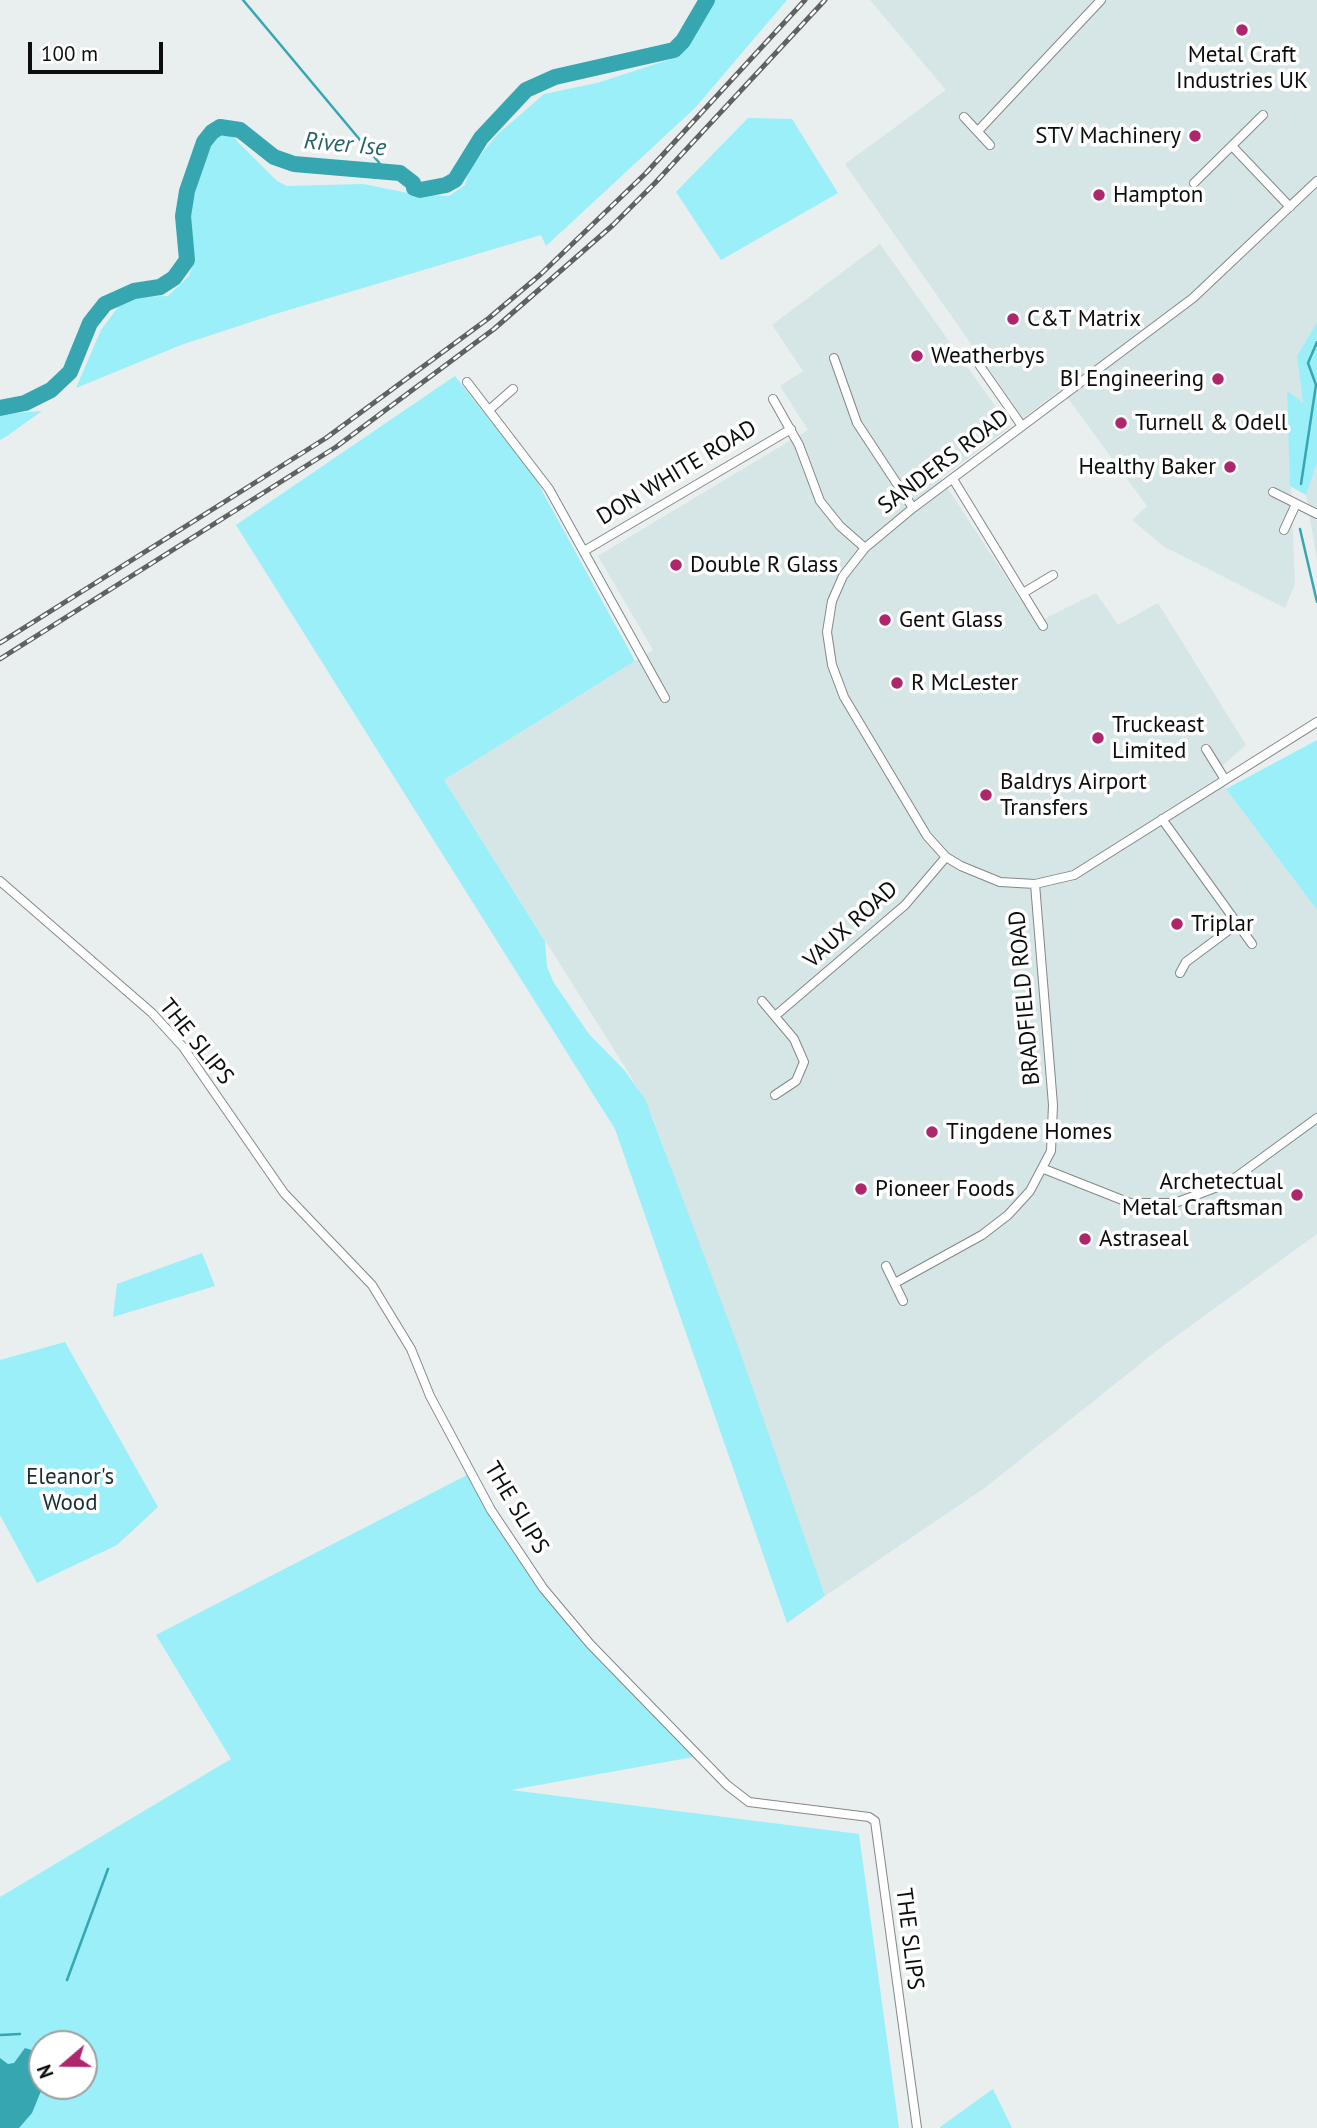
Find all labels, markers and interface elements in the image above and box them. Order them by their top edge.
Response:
marker: Metal Craft Industries UK [1234,22,1250,38]
scale bar [32,28,166,72]
text: 100 m [41,40,98,67]
place label: Metal Craft Industries UK [1176,41,1308,95]
place label: STV Machinery [1035,122,1181,150]
water label: River Ise [303,127,387,163]
marker: STV Machinery [1187,128,1203,144]
place label: Hampton [1113,181,1203,209]
marker: Hampton [1091,187,1107,203]
place label: C&T Matrix [1027,305,1141,333]
marker: C&T Matrix [1005,311,1021,327]
place label: Weatherbys [931,342,1045,370]
marker: Weatherbys [909,348,925,364]
place label: BI Engineering [1060,365,1204,393]
marker: BI Engineering [1210,371,1226,387]
street label: SANDERS ROAD [873,404,1015,520]
place label: Turnell & Odell [1135,409,1287,437]
street label: DON WHITE ROAD [592,415,762,531]
marker: Turnell & Odell [1113,415,1129,431]
place label: Healthy Baker [1078,453,1216,481]
marker: Healthy Baker [1222,459,1238,475]
place label: Double R Glass [690,551,838,579]
marker: Double R Glass [668,557,684,573]
place label: Gent Glass [899,606,1003,634]
marker: Gent Glass [877,612,893,628]
place label: R McLester [911,669,1018,697]
marker: R McLester [889,675,905,691]
place label: Truckeast Limited [1112,711,1204,765]
marker: Truckeast Limited [1090,730,1106,746]
place label: Baldrys Airport Transfers [1000,768,1147,822]
marker: Baldrys Airport Transfers [978,787,994,803]
street label: VAUX ROAD [798,876,904,974]
street label: BRADFIELD ROAD [1004,909,1046,1087]
place label: Triplar [1191,910,1254,938]
marker: Triplar [1169,916,1185,932]
street label: THE SLIPS [153,993,239,1091]
place label: Tingdene Homes [946,1118,1112,1146]
marker: Tingdene Homes [924,1124,940,1140]
place label: Archetectual Metal Craftsman [1122,1168,1283,1222]
place label: Pioneer Foods [875,1175,1015,1203]
marker: Pioneer Foods [853,1181,869,1197]
marker: Archetectual Metal Craftsman [1289,1187,1305,1203]
place label: Astraseal [1099,1225,1189,1253]
marker: Astraseal [1077,1231,1093,1247]
street label: THE SLIPS [478,1457,554,1559]
park label: Eleanor's Wood [26,1463,114,1517]
street label: THE SLIPS [889,1886,929,1992]
north arrow [28,2030,98,2100]
text: N [32,2062,59,2081]

